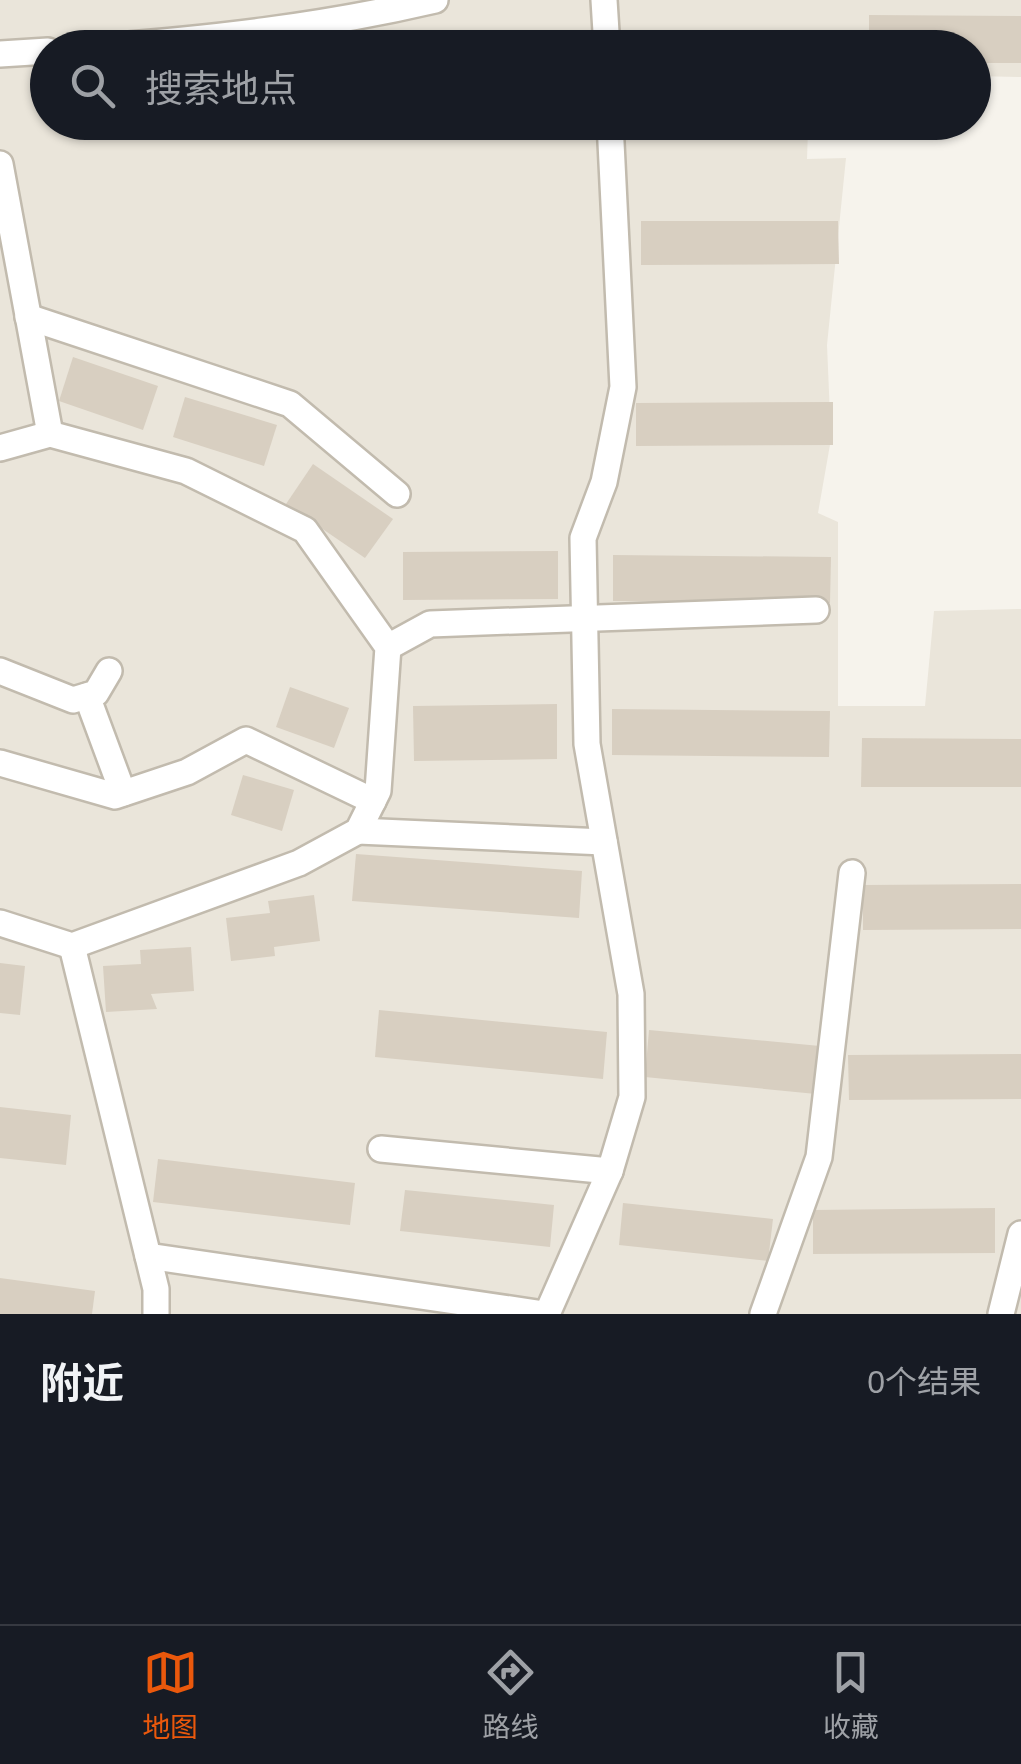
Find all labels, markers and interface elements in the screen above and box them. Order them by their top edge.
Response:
search box [30,30,991,140]
icon: search [65,58,120,113]
text: 搜索地点 [145,68,297,110]
text: 附近 [40,1360,124,1407]
text: 0个结果 [867,1364,981,1400]
tab: 地图 [142,1645,198,1745]
tab: 路线 [482,1645,539,1745]
tab: 收藏 [823,1645,879,1745]

